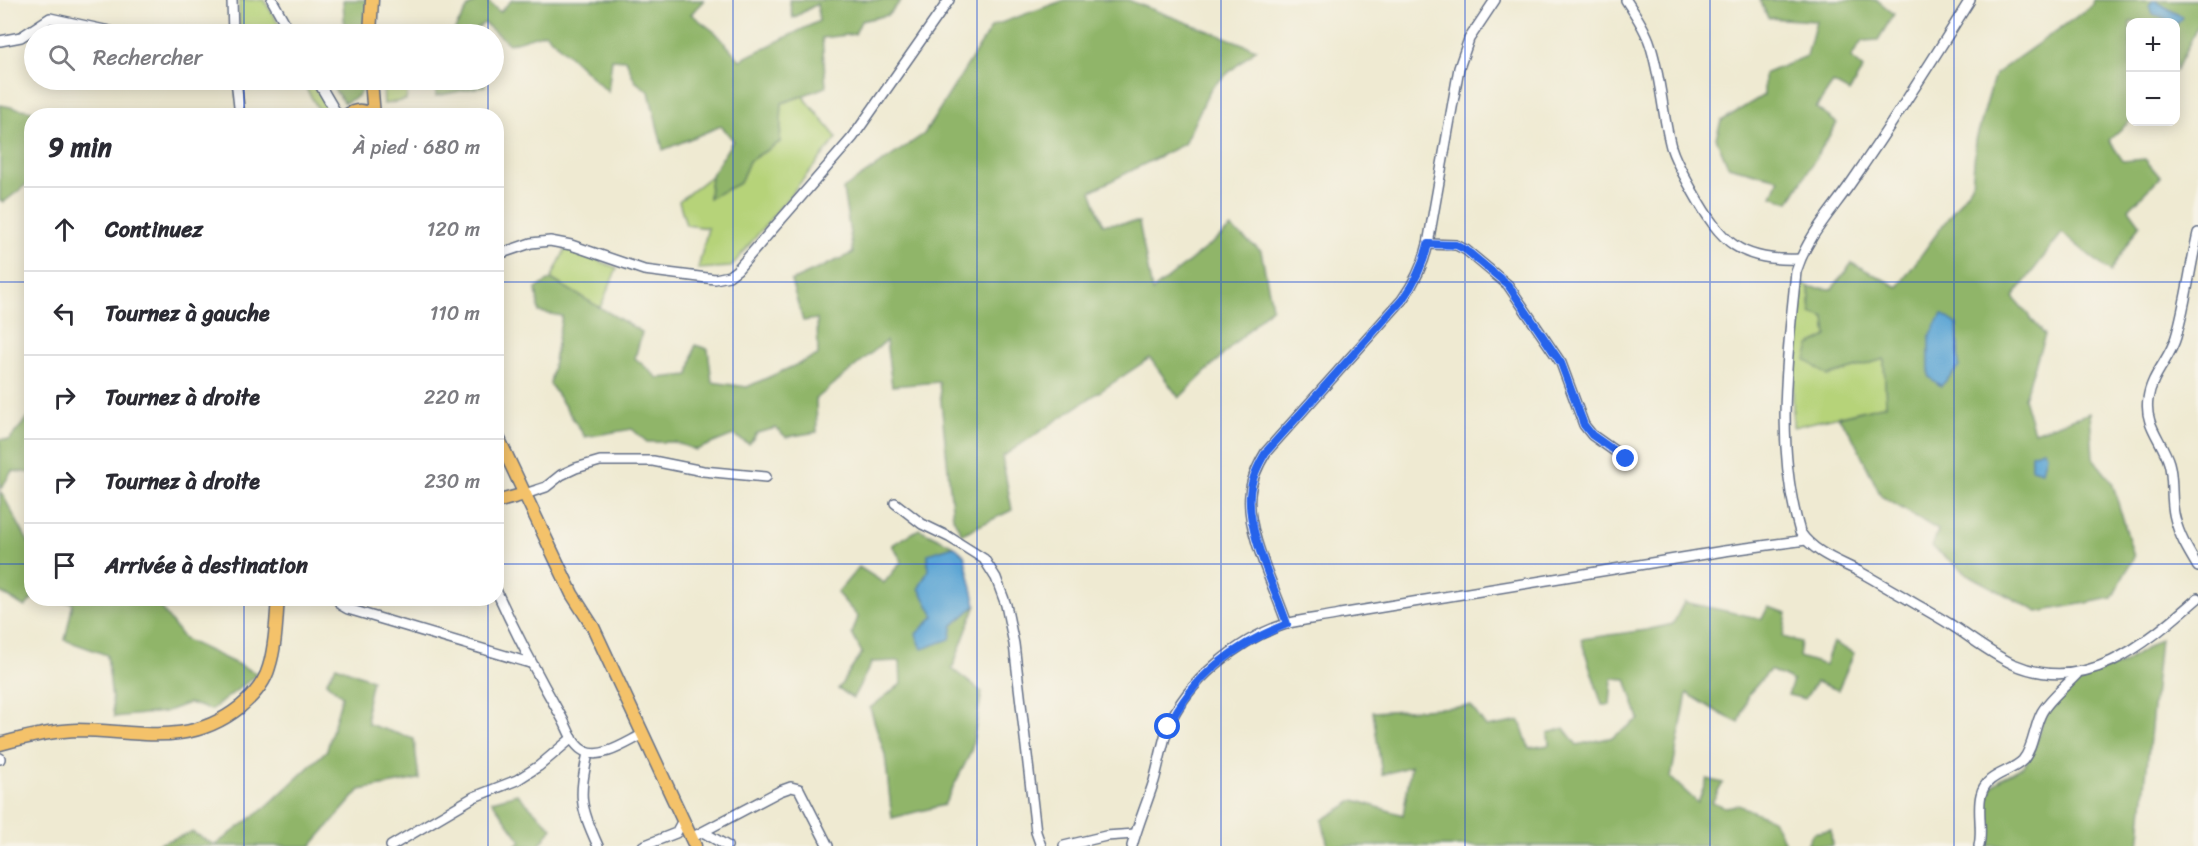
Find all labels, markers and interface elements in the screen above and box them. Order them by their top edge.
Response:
map controls [2126,18,2180,126]
button: + [2126,18,2180,72]
search box [24,24,504,90]
text: Rechercher [93,38,203,77]
icon: search [45,41,78,74]
button: − [2126,72,2180,126]
text: 9 min [48,124,112,170]
text: À pied · 680 m [352,130,480,165]
text: Continuez [105,210,203,249]
text: 120 m [427,212,480,247]
icon: ahead [48,213,81,246]
text: Tournez à gauche [105,294,270,333]
text: 110 m [430,296,480,331]
icon: left [48,297,81,330]
text: Tournez à droite [105,378,260,417]
text: 220 m [424,380,480,415]
icon: right [48,381,81,414]
route end [1612,445,1638,471]
text: Tournez à droite [105,462,260,501]
text: 230 m [424,464,480,499]
icon: right [48,465,81,498]
text: Arrivée à destination [105,546,308,585]
icon: arrive [48,549,81,582]
route start [1154,713,1180,739]

